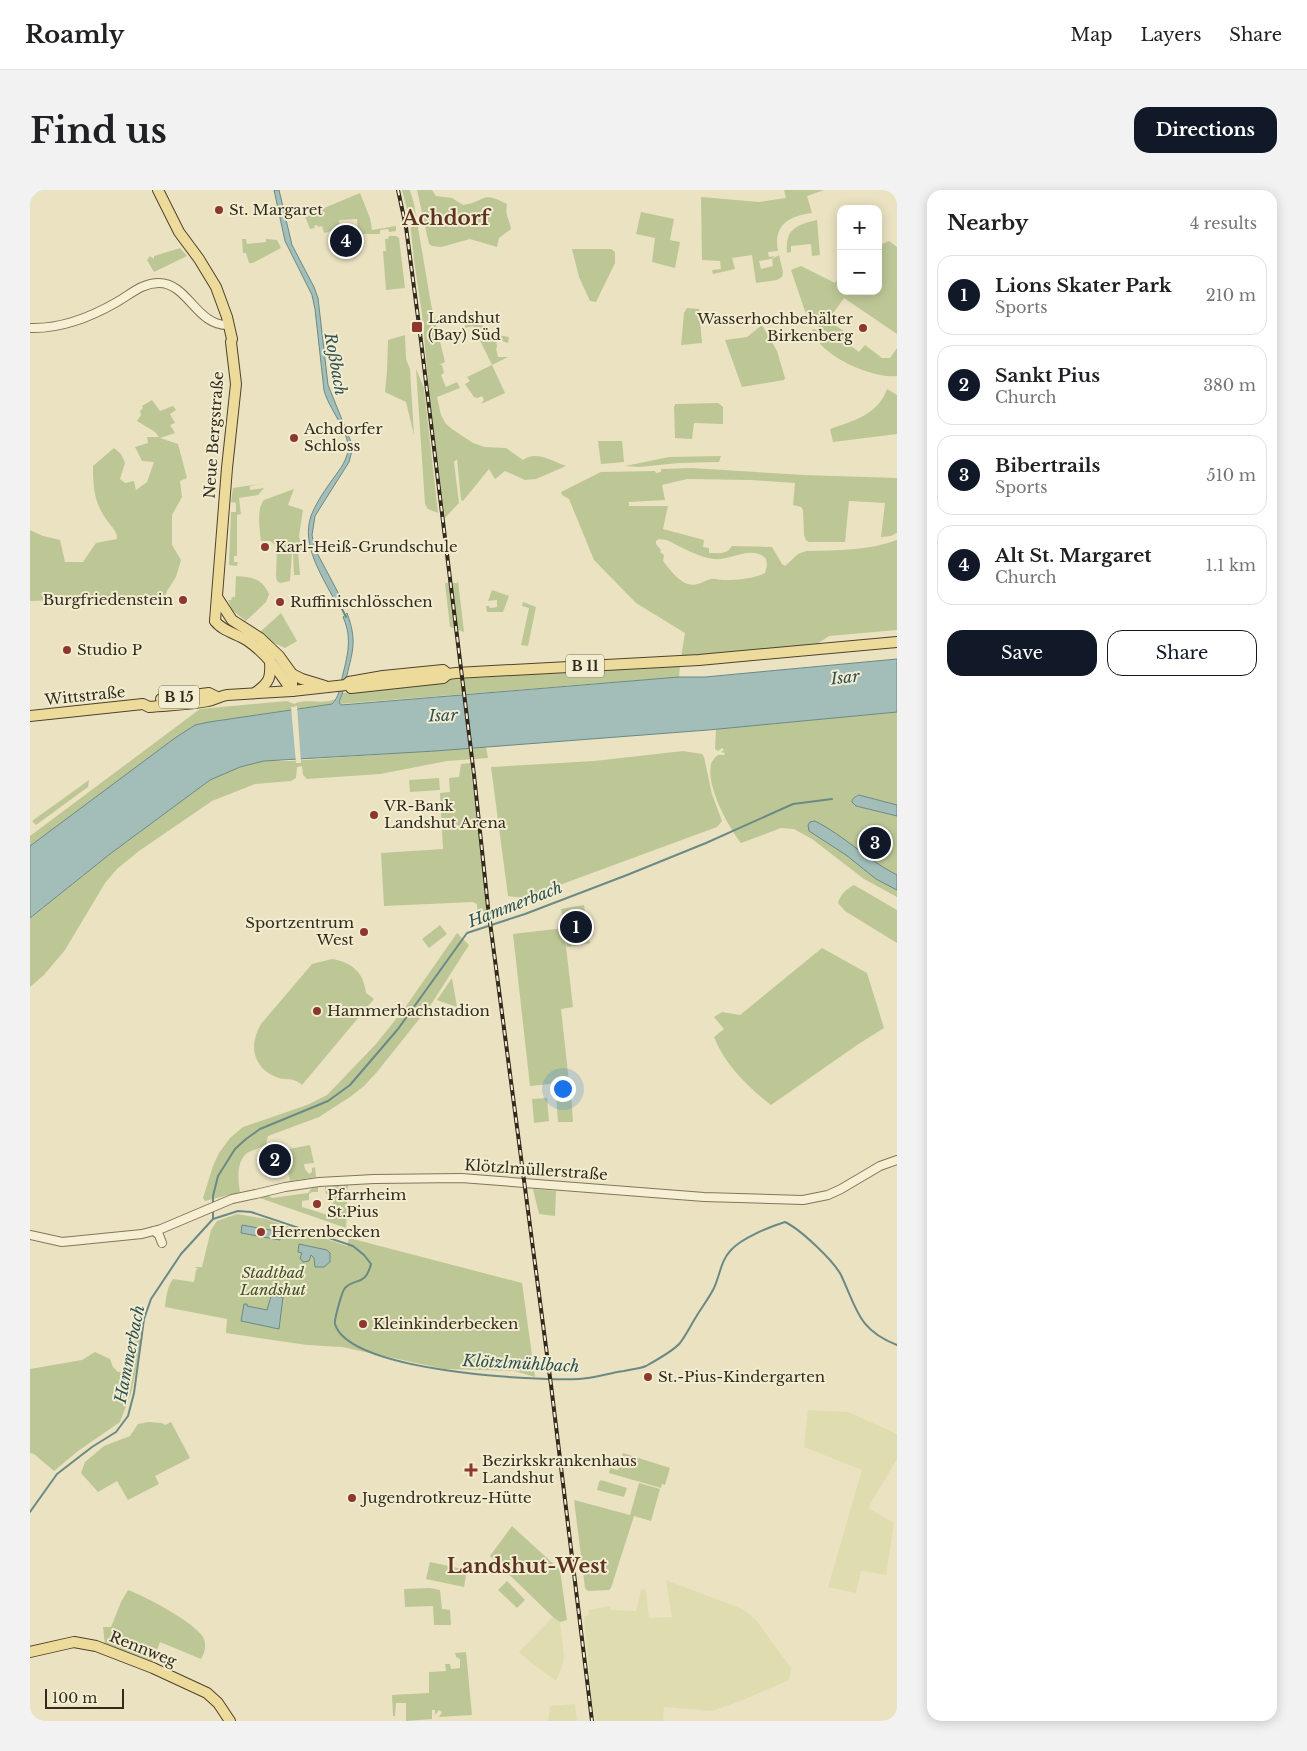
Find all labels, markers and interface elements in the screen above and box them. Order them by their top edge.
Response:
text: Roamly [25,20,124,49]
text: Map [1071,24,1112,46]
text: Layers [1140,24,1201,46]
text: Share [1229,24,1282,46]
button: Directions [1134,107,1277,153]
text: Find us [30,109,167,152]
place label: St. Margaret [229,200,323,219]
marker: St. Margaret [213,204,225,216]
map controls [837,205,882,295]
button: + [837,205,882,250]
district label: Achdorf [401,206,492,230]
text: Nearby [947,210,1028,236]
text: 4 results [1190,213,1257,233]
pin: 4 [330,222,362,260]
button: − [837,250,882,295]
text: Lions Skater Park [995,274,1172,297]
text: 1 [961,285,967,305]
text: 210 m [1206,285,1256,305]
text: Sports [995,297,1048,317]
place label: Landshut (Bay) Süd [428,308,501,344]
place label: Wasserhochbehälter Birkenberg [696,309,854,345]
marker: Landshut (Bay) Süd [410,320,424,334]
marker: Wasserhochbehälter Birkenberg [857,322,869,334]
water label: Roßbach [320,330,351,397]
text: Sankt Pius [995,364,1100,387]
street label: Neue Bergstraße [200,371,227,499]
text: 2 [959,375,969,395]
text: 380 m [1203,375,1256,395]
text: Church [995,387,1057,407]
place label: Achdorfer Schloss [303,419,383,455]
marker: Achdorfer Schloss [288,432,300,444]
text: Bibertrails [995,454,1100,477]
text: 3 [959,465,969,485]
text: 510 m [1207,465,1256,485]
text: Sports [995,477,1048,497]
place label: Karl-Heiß-Grundschule [275,537,458,556]
marker: Karl-Heiß-Grundschule [259,541,271,553]
text: Alt St. Margaret [995,544,1152,567]
text: 4 [959,555,969,575]
text: 1.1 km [1206,555,1256,575]
text: Church [995,567,1057,587]
place label: Burgfriedenstein [43,590,173,609]
place label: Ruffinischlösschen [290,592,433,611]
marker: Burgfriedenstein [177,594,189,606]
marker: Ruffinischlösschen [274,596,286,608]
button: Save [947,630,1097,676]
button: Share [1107,630,1257,676]
place label: Studio P [77,640,142,659]
marker: Studio P [61,644,73,656]
road number: B 11 [566,654,604,678]
water label: Isar [828,665,861,689]
street label: Wittstraße [43,682,126,709]
road number: B 15 [159,686,199,708]
water label: Isar [427,704,459,726]
place label: VR-Bank Landshut Arena [383,796,507,832]
marker: VR-Bank Landshut Arena [368,809,380,821]
pin: 3 [859,824,891,862]
water label: Hammerbach [464,877,565,932]
pin: 1 [560,908,592,946]
place label: Sportzentrum West [245,913,354,949]
marker: Sportzentrum West [358,926,370,938]
place label: Hammerbachstadion [327,1001,490,1020]
marker: Hammerbachstadion [311,1005,323,1017]
your location [550,1076,576,1102]
pin: 2 [259,1141,291,1179]
street label: Klötzlmüllerstraße [464,1155,608,1184]
place label: Pfarrheim St.Pius [327,1185,406,1221]
marker: Pfarrheim St.Pius [311,1198,323,1210]
place label: Herrenbecken [271,1222,380,1241]
marker: Herrenbecken [255,1226,267,1238]
park label: Stadtbad Landshut [239,1263,307,1299]
water label: Hammerbach [110,1303,148,1406]
place label: Kleinkinderbecken [373,1314,518,1333]
marker: Kleinkinderbecken [357,1318,369,1330]
water label: Klötzlmühlbach [461,1350,580,1376]
place label: St.-Pius-Kindergarten [658,1367,825,1386]
marker: St.-Pius-Kindergarten [642,1371,654,1383]
place label: Bezirkskrankenhaus Landshut [482,1451,637,1487]
marker: Bezirkskrankenhaus Landshut [464,1463,478,1477]
place label: Jugendrotkreuz-Hütte [360,1488,532,1507]
marker: Jugendrotkreuz-Hütte [346,1492,358,1504]
district label: Landshut-West [447,1554,608,1578]
street label: Rennweg [107,1626,180,1671]
scale bar [45,1686,124,1709]
text: 100 m [52,1689,97,1707]

